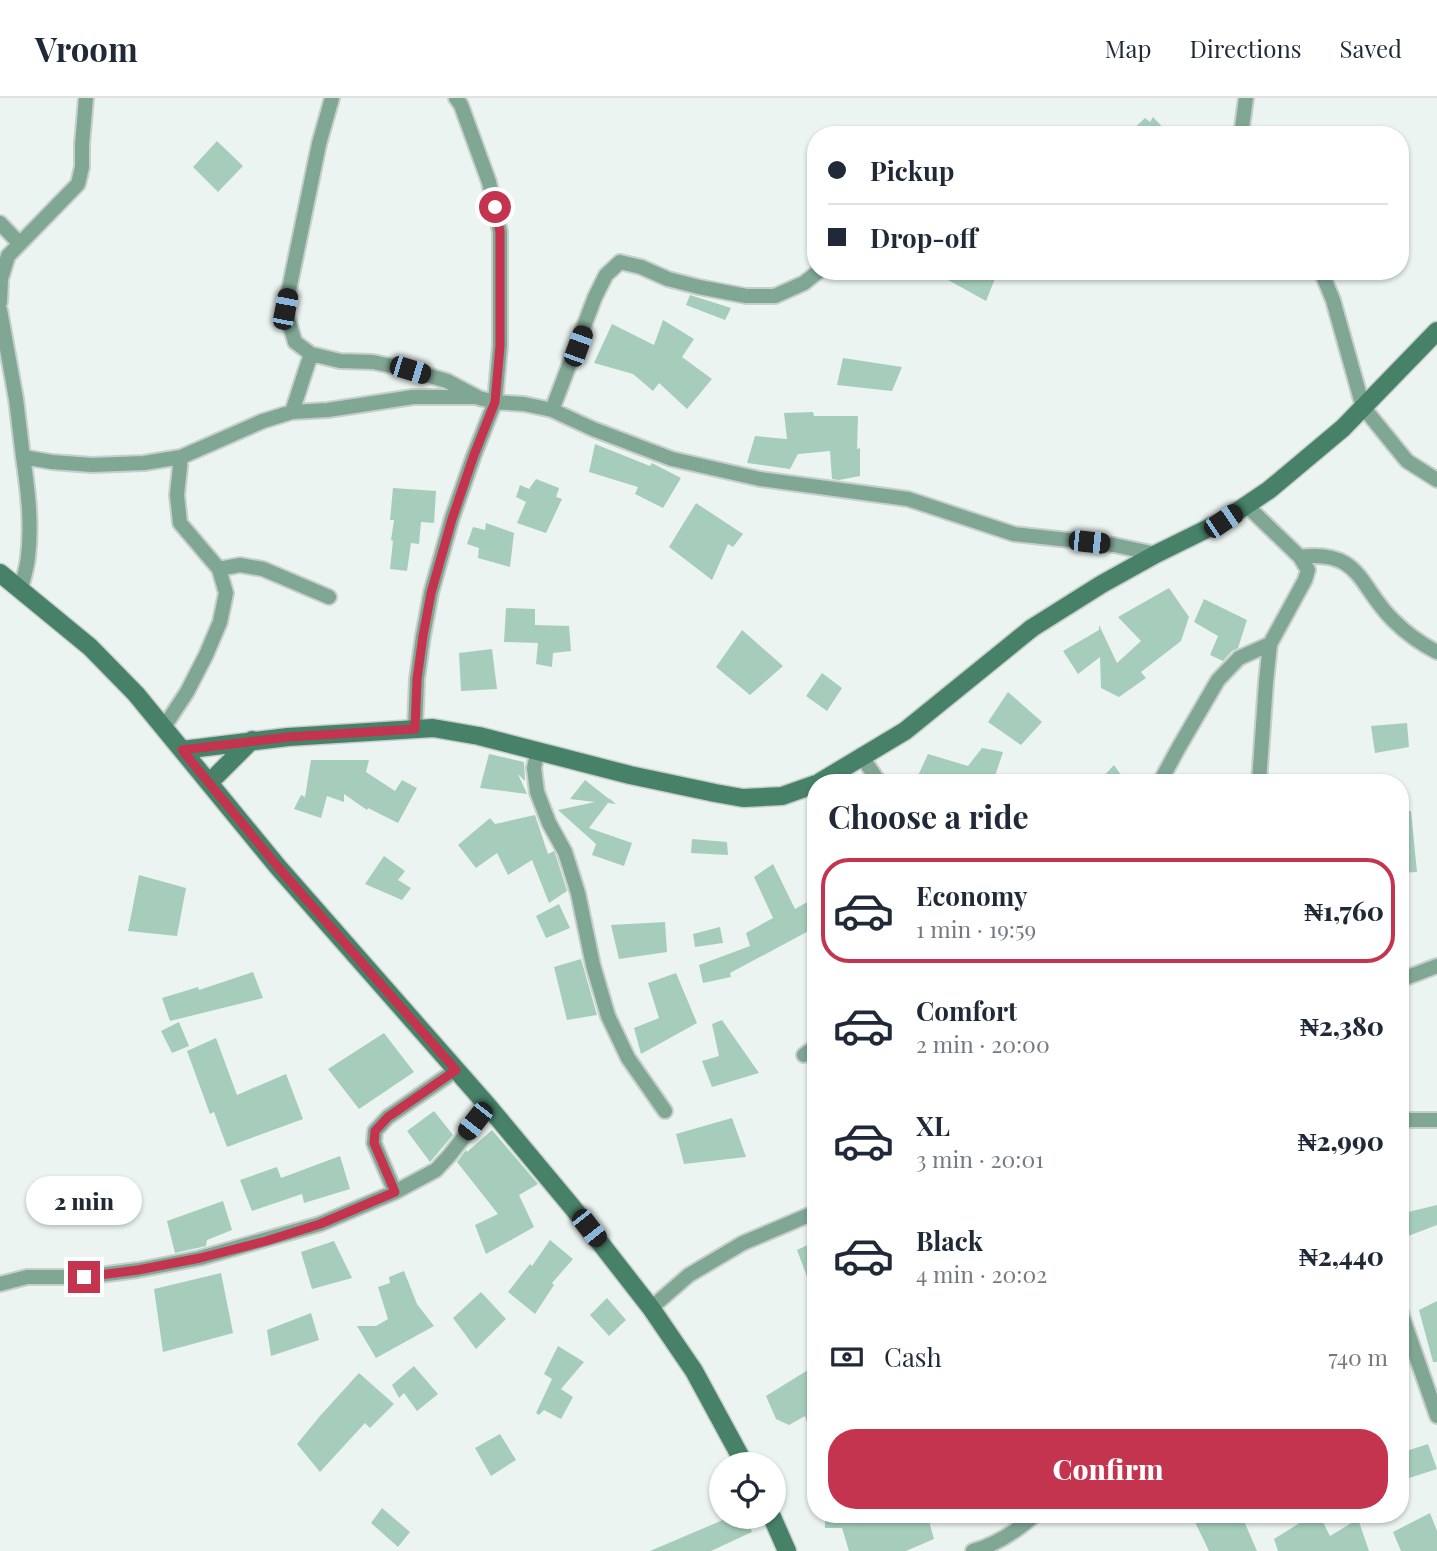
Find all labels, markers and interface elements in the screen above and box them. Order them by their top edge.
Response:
text: Vroom [35,26,138,70]
text: Map [1105,32,1151,64]
text: Directions [1189,32,1302,64]
text: Saved [1340,32,1402,64]
text: Pickup [870,153,954,188]
route start [479,191,511,223]
text: Drop-off [870,220,977,255]
car [271,286,300,332]
car [561,323,596,369]
car [387,354,434,386]
car [1200,501,1247,541]
car [1068,529,1111,555]
text: Choose a ride [828,794,1029,837]
text: Economy [916,878,1027,913]
icon: car [832,879,895,942]
text: ₦1,760 [1304,893,1384,928]
text: 1 min · 19:59 [916,913,1036,944]
text: Comfort [916,993,1017,1028]
icon: car [832,994,895,1057]
text: ₦2,380 [1300,1008,1384,1043]
text: 2 min · 20:00 [916,1028,1050,1059]
car [454,1098,497,1144]
text: XL [916,1108,950,1143]
icon: car [832,1109,895,1172]
text: ₦2,990 [1298,1123,1384,1158]
text: 3 min · 20:01 [916,1143,1044,1174]
callout: 2 min [26,1176,142,1224]
text: 2 min [54,1185,114,1216]
car [568,1205,611,1251]
text: Black [916,1223,983,1258]
icon: car [832,1224,895,1287]
text: ₦2,440 [1299,1238,1384,1273]
text: 4 min · 20:02 [916,1258,1047,1289]
route end [68,1261,100,1293]
icon: cash [828,1338,866,1376]
text: Cash [884,1339,942,1374]
text: 740 m [1328,1341,1388,1372]
button: Confirm [828,1429,1388,1509]
map controls [709,1452,786,1529]
button: locate [709,1452,786,1529]

